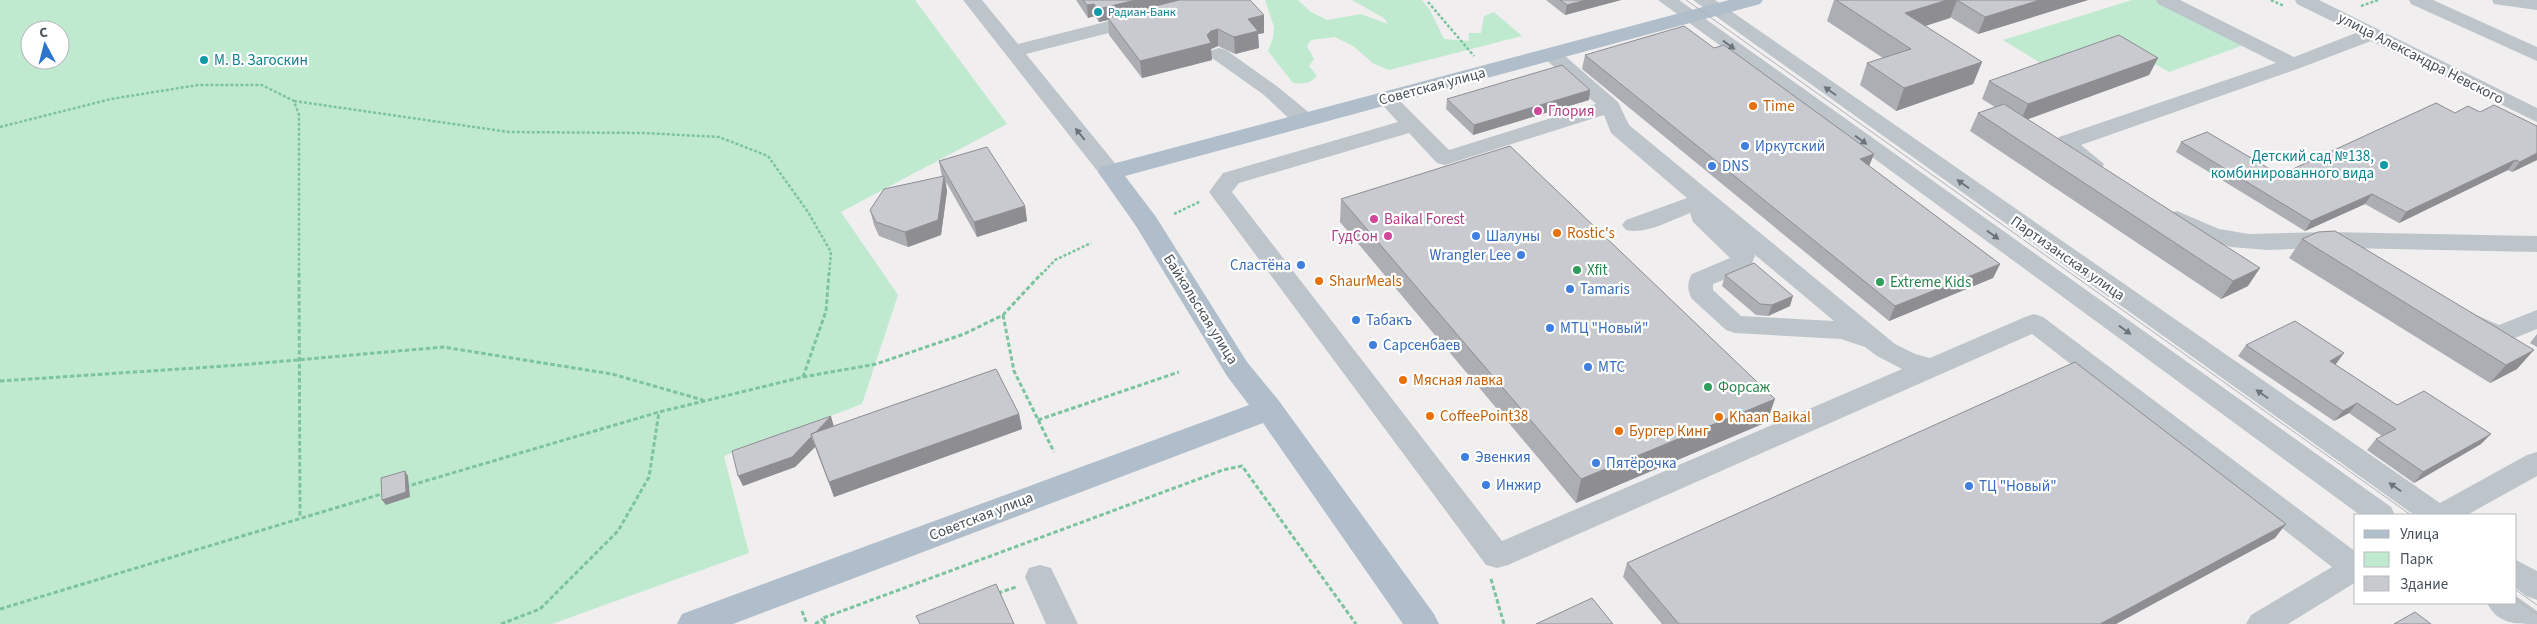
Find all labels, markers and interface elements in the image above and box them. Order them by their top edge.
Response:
place label: Радиан-Банк [1108,4,1176,21]
marker: Радиан-Банк [1092,6,1104,18]
street label: улица Александра Невского [2334,7,2507,109]
north arrow [20,20,70,70]
text: С [38,23,49,44]
one-way arrow [1722,40,1736,50]
place label: М. В. Загоскин [214,50,308,71]
marker: М. В. Загоскин [198,54,210,66]
street label: Советская улица [1376,62,1488,111]
one-way arrow [1824,85,1837,96]
place label: Time [1763,96,1795,117]
marker: Time [1747,100,1759,112]
place label: Глория [1548,101,1594,122]
marker: Глория [1532,105,1544,117]
one-way arrow [1074,128,1085,141]
one-way arrow [1854,135,1868,145]
place label: Иркутский [1755,136,1825,157]
marker: Иркутский [1739,140,1751,152]
place label: Детский сад №138, комбинированного вида [2211,146,2374,184]
place label: DNS [1722,156,1749,177]
marker: Детский сад №138, комбинированного вида [2378,159,2390,171]
marker: DNS [1706,160,1718,172]
one-way arrow [1956,179,1970,189]
place label: Baikal Forest [1384,209,1465,230]
street label: Партизанская улица [2006,211,2129,306]
marker: Baikal Forest [1368,213,1380,225]
place label: Rostic's [1567,223,1615,244]
place label: ГудСон [1331,226,1378,247]
place label: Шалуны [1486,226,1540,247]
marker: Rostic's [1551,227,1563,239]
marker: ГудСон [1382,230,1394,242]
marker: Шалуны [1470,230,1482,242]
one-way arrow [1986,230,2000,240]
place label: Wrangler Lee [1430,245,1511,266]
marker: Wrangler Lee [1515,249,1527,261]
street label: Байкальская улица [1158,250,1243,369]
place label: Сластёна [1230,255,1291,276]
marker: Сластёна [1295,259,1307,271]
place label: Xfit [1587,260,1608,281]
marker: Xfit [1571,264,1583,276]
place label: ShaurMeals [1329,271,1402,292]
place label: Extreme Kids [1890,272,1971,293]
marker: ShaurMeals [1313,275,1325,287]
marker: Extreme Kids [1874,276,1886,288]
place label: Tamaris [1580,279,1630,300]
marker: Tamaris [1564,283,1576,295]
place label: Табакъ [1366,310,1412,331]
marker: Табакъ [1350,314,1362,326]
place label: МТЦ "Новый" [1560,318,1648,339]
marker: МТЦ "Новый" [1544,322,1556,334]
one-way arrow [2118,325,2132,335]
place label: Сарсенбаев [1383,335,1461,356]
marker: Сарсенбаев [1367,339,1379,351]
place label: МТС [1598,357,1626,378]
marker: МТС [1582,361,1594,373]
place label: Мясная лавка [1413,370,1503,391]
marker: Мясная лавка [1397,374,1409,386]
place label: Форсаж [1718,377,1771,398]
marker: Форсаж [1702,381,1714,393]
one-way arrow [2255,389,2269,399]
place label: CoffeePoint38 [1440,406,1528,427]
place label: Khaan Baikal [1729,407,1811,428]
marker: CoffeePoint38 [1424,410,1436,422]
marker: Khaan Baikal [1713,411,1725,423]
place label: Бургер Кинг [1629,421,1709,442]
marker: Бургер Кинг [1613,425,1625,437]
place label: Эвенкия [1475,447,1531,468]
marker: Эвенкия [1459,451,1471,463]
place label: Пятёрочка [1606,453,1677,474]
marker: Пятёрочка [1590,457,1602,469]
place label: Инжир [1496,475,1541,496]
place label: ТЦ "Новый" [1979,476,2057,497]
marker: Инжир [1480,479,1492,491]
marker: ТЦ "Новый" [1963,480,1975,492]
one-way arrow [2388,482,2402,492]
street label: Советская улица [926,487,1036,546]
legend [2354,514,2517,604]
text: Улица [2400,524,2439,545]
text: Парк [2400,549,2434,570]
text: Здание [2400,574,2448,595]

